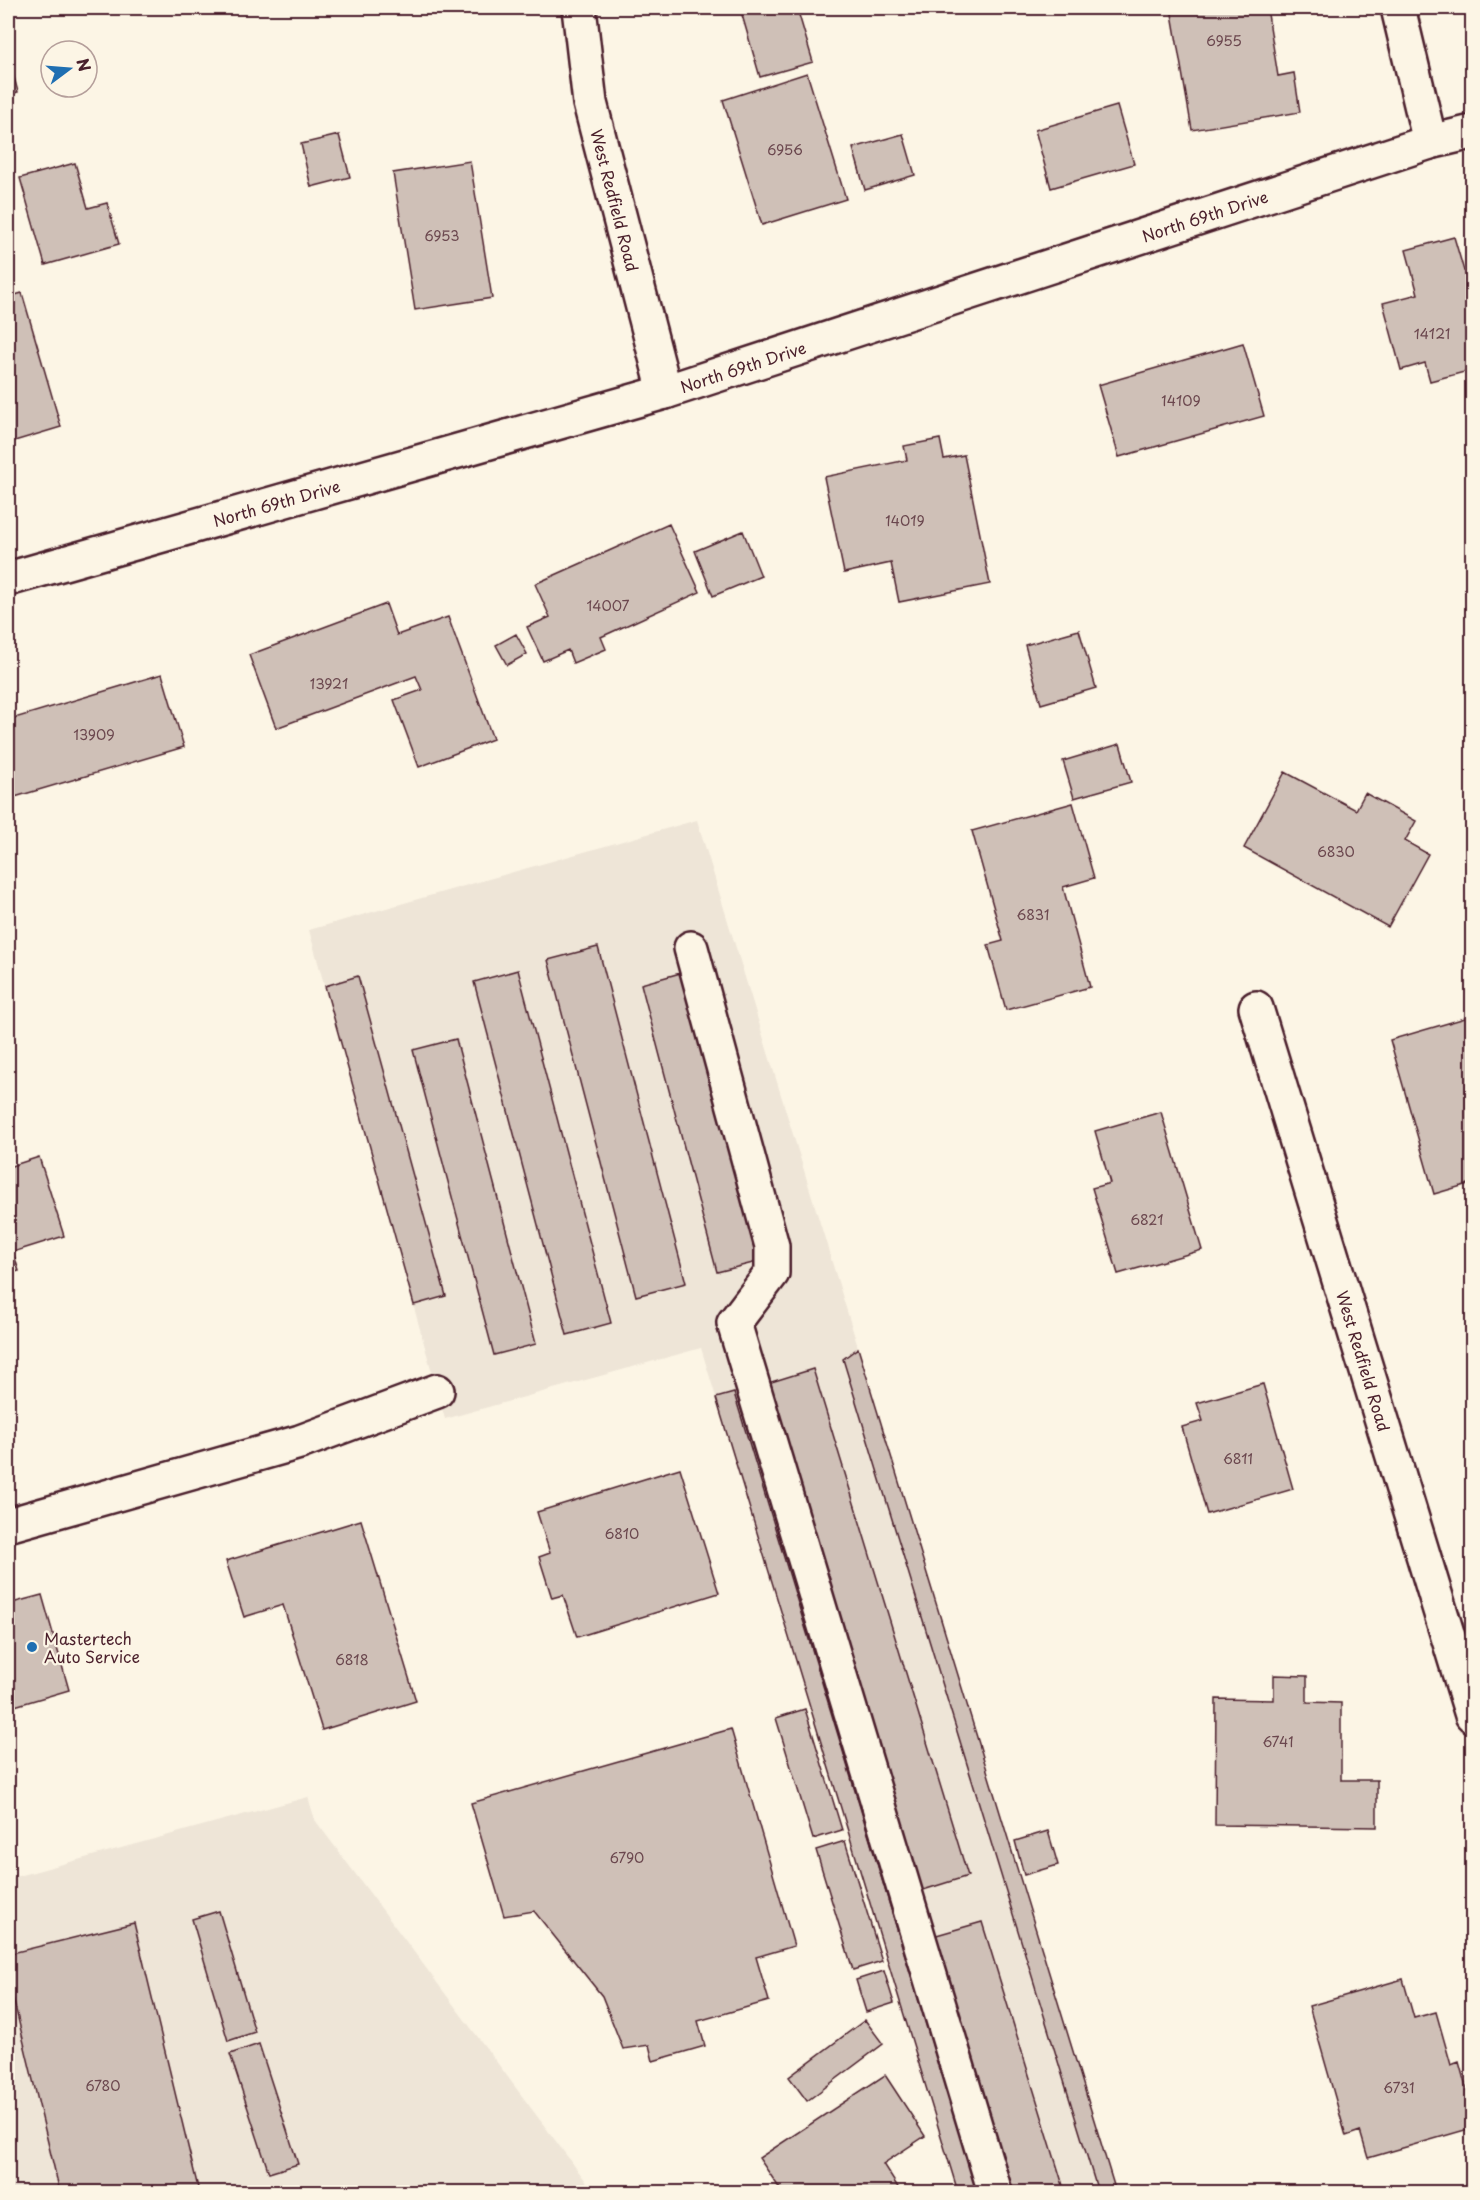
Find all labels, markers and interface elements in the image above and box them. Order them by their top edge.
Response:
house number: 6955 [1206,30,1242,51]
north arrow [39,39,99,99]
text: N [71,55,98,74]
street label: West Redfield Road [585,126,645,274]
house number: 6956 [767,139,803,160]
street label: North 69th Drive [1139,184,1271,247]
house number: 6953 [425,225,459,246]
house number: 14121 [1414,323,1450,344]
street label: North 69th Drive [677,335,809,398]
house number: 14109 [1161,390,1201,411]
street label: North 69th Drive [210,473,343,532]
house number: 14019 [885,510,925,531]
house number: 14007 [586,595,630,616]
house number: 13921 [310,673,348,694]
house number: 13909 [73,724,115,745]
house number: 6830 [1317,841,1355,862]
house number: 6831 [1017,904,1049,925]
house number: 6821 [1130,1209,1164,1230]
street label: West Redfield Road [1331,1287,1397,1434]
house number: 6811 [1223,1448,1253,1469]
house number: 6810 [605,1523,639,1544]
place label: Mastertech Auto Service [44,1626,140,1668]
marker: Mastertech Auto Service [25,1640,39,1654]
house number: 6818 [335,1649,369,1670]
house number: 6741 [1262,1731,1294,1752]
house number: 6790 [610,1847,644,1868]
house number: 6780 [85,2075,121,2096]
house number: 6731 [1383,2077,1415,2098]

